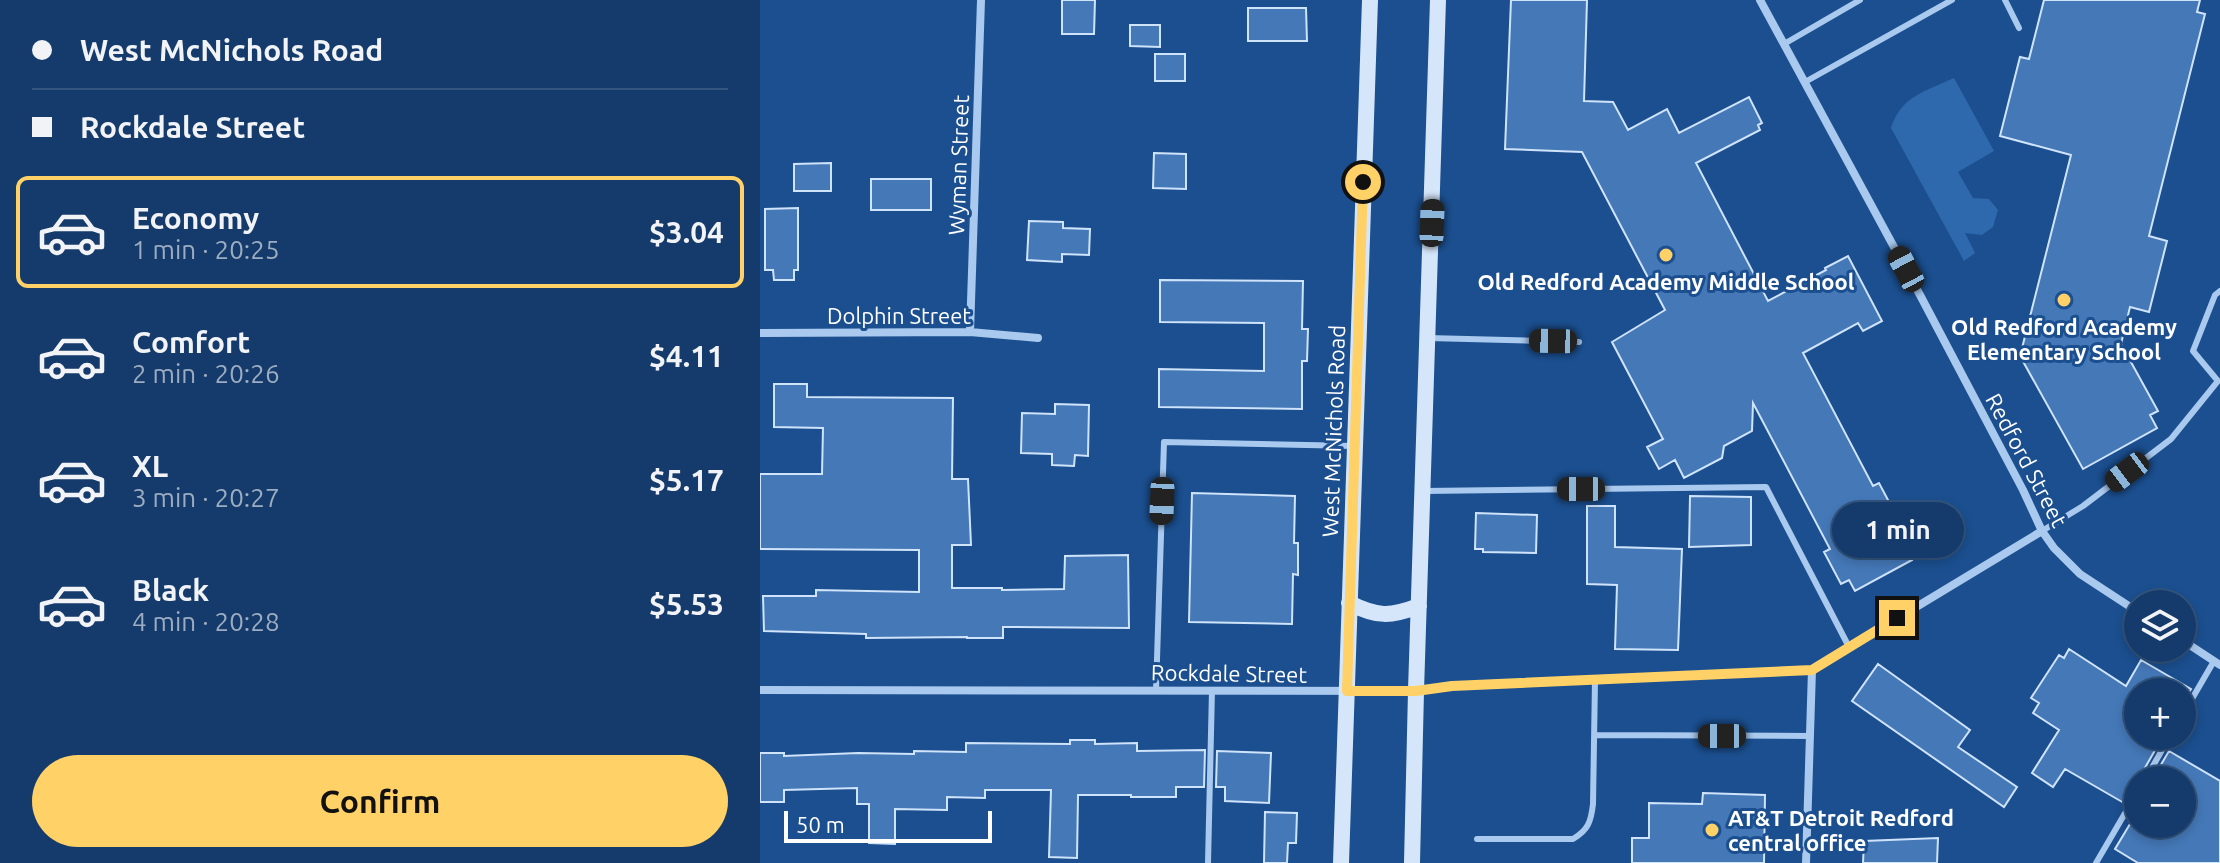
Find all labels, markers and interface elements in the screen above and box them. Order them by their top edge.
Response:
text: West McNichols Road [80,33,383,67]
street label: Wyman Street [943,94,973,236]
text: Rockdale Street [80,110,305,144]
route start [1345,164,1381,200]
icon: car [36,196,108,268]
car [1419,199,1445,247]
text: Economy [132,201,259,235]
text: $3.04 [649,215,724,249]
text: 1 min · 20:25 [132,235,280,264]
car [1884,242,1928,296]
marker: Old Redford Academy Middle School [1657,246,1675,264]
place label: Old Redford Academy Middle School [1478,269,1855,294]
marker: Old Redford Academy Elementary School [2055,291,2073,309]
street label: Dolphin Street [827,303,971,328]
place label: Old Redford Academy Elementary School [1951,314,2177,364]
icon: car [36,320,108,392]
street label: West McNichols Road [1317,324,1349,538]
text: Comfort [132,325,250,359]
car [1529,329,1577,353]
text: $4.11 [649,339,724,373]
text: 2 min · 20:26 [132,359,280,388]
street label: Redford Street [1981,389,2073,531]
icon: car [36,444,108,516]
car [2101,448,2153,496]
text: XL [132,449,168,483]
text: $5.17 [649,463,724,497]
car [1149,477,1175,525]
car [1557,477,1605,501]
text: 3 min · 20:27 [132,483,280,512]
callout: 1 min [1831,502,1963,558]
text: 1 min [1865,515,1931,544]
icon: car [36,568,108,640]
text: Black [132,573,209,607]
text: $5.53 [649,587,724,621]
map controls [2124,590,2196,838]
button: layers [2124,590,2196,662]
route end [1879,600,1915,636]
text: 4 min · 20:28 [132,607,280,636]
street label: Rockdale Street [1151,659,1308,687]
button: + [2124,678,2196,750]
car [1698,724,1746,748]
button: Confirm [32,755,728,847]
button: − [2124,766,2196,838]
place label: AT&T Detroit Redford central office [1728,805,1954,855]
scale bar [784,807,992,843]
text: 50 m [796,812,845,837]
marker: AT&T Detroit Redford central office [1703,821,1721,839]

